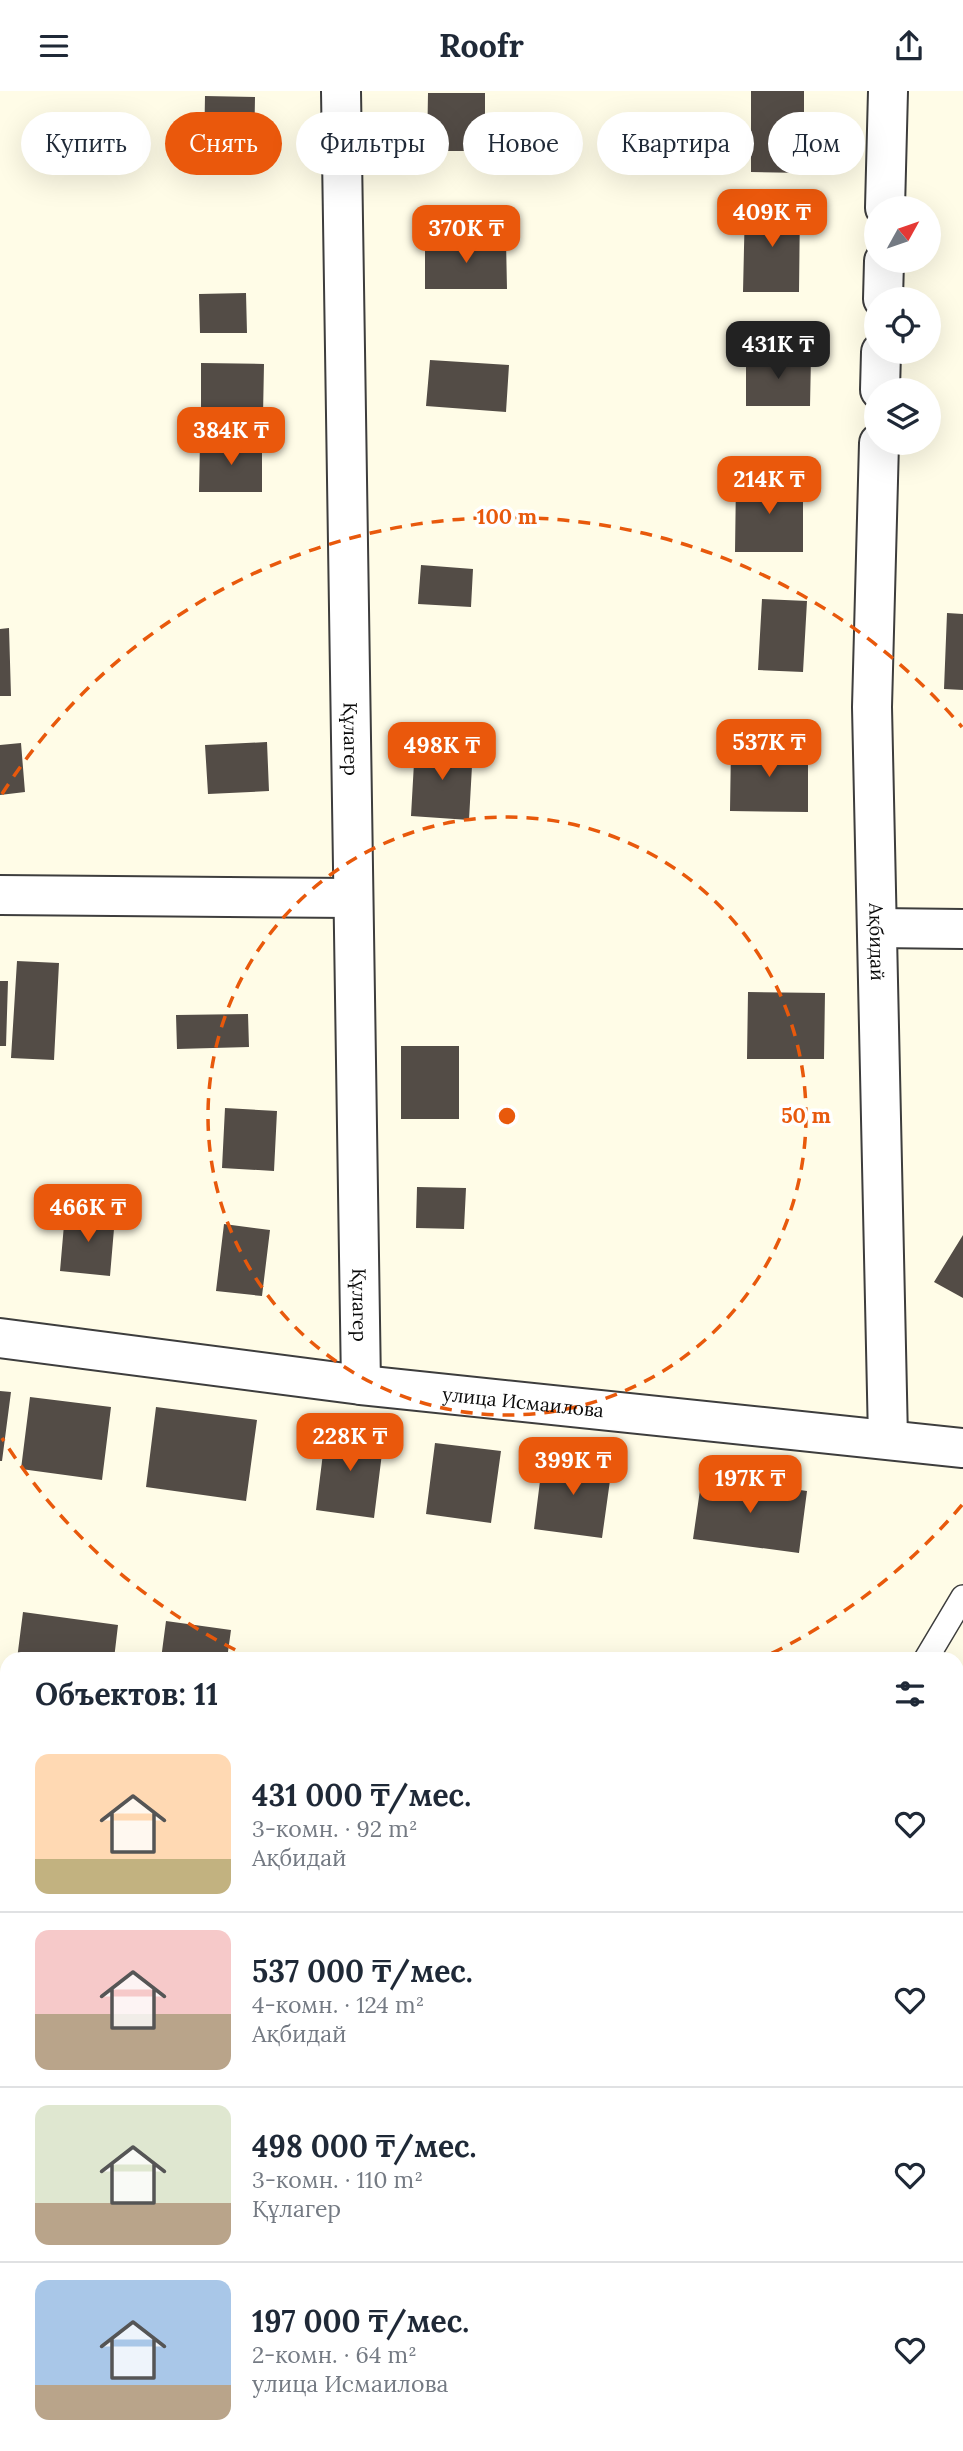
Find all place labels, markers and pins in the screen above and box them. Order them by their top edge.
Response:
pin: 409K ₸ [715,190,829,249]
pin: 370K ₸ [409,205,523,265]
pin: 431K ₸ [721,321,835,381]
pin: 384K ₸ [174,407,288,467]
pin: 214K ₸ [712,457,826,516]
pin: 537K ₸ [712,719,826,779]
pin: 498K ₸ [385,723,499,782]
centre of rings [495,1104,519,1128]
pin: 466K ₸ [31,1185,145,1244]
pin: 228K ₸ [293,1413,407,1473]
pin: 399K ₸ [516,1437,630,1497]
pin: 197K ₸ [693,1455,807,1515]

